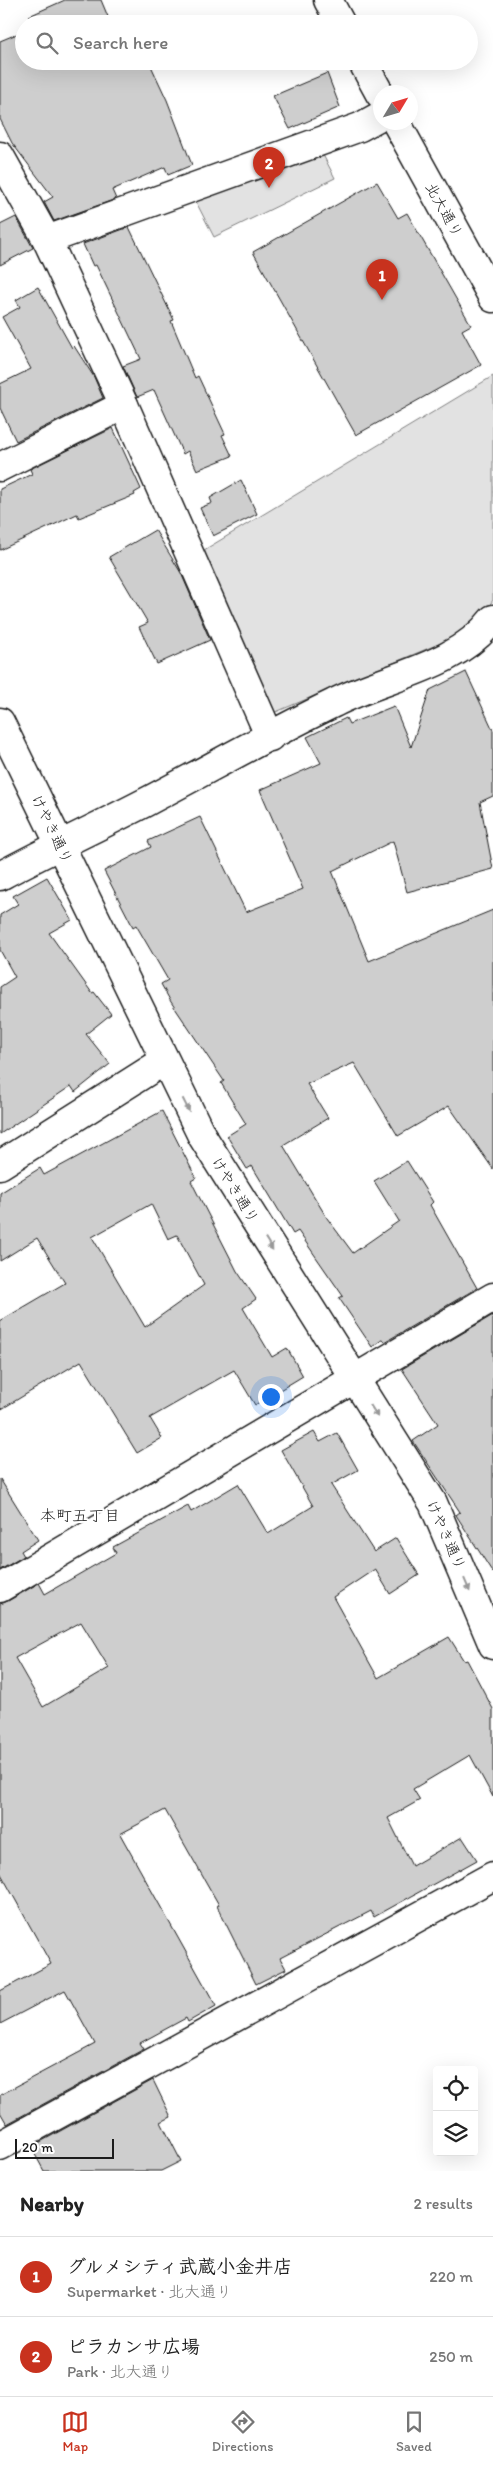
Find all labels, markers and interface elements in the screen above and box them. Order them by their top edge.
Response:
search box [15,15,478,70]
icon: search [33,29,61,57]
text: Search here [73,31,168,54]
north arrow [373,85,418,130]
pin: 2 [253,147,285,188]
street label: 北大通り [422,179,466,241]
pin: 1 [366,259,398,300]
street label: けやき通り [27,791,77,867]
one-way arrow [182,1097,190,1112]
street label: けやき通り [207,1153,263,1227]
one-way arrow [264,1238,274,1251]
your location [258,1384,284,1410]
one-way arrow [370,1405,379,1418]
street label: けやき通り [423,1497,469,1573]
district label: 本町五丁目 [40,1506,120,1525]
one-way arrow [464,1578,472,1592]
map controls [433,2066,478,2156]
button: locate [433,2066,478,2111]
button: layers [433,2111,478,2156]
scale bar [15,2136,114,2159]
text: 20 m [22,2139,53,2156]
text: Nearby [20,2191,84,2216]
text: 2 results [413,2194,473,2213]
text: グルメシティ武蔵小金井店 [67,2255,292,2278]
text: 1 [32,2267,40,2286]
text: 220 m [429,2267,473,2286]
text: Supermarket · 北大通り [67,2282,232,2301]
text: ピラカンサ広場 [67,2335,200,2358]
text: 2 [32,2347,40,2366]
text: 250 m [429,2347,473,2366]
text: Park · 北大通り [67,2362,174,2381]
tab: Map [61,2408,89,2455]
tab: Directions [212,2408,273,2455]
tab: Saved [396,2408,432,2455]

